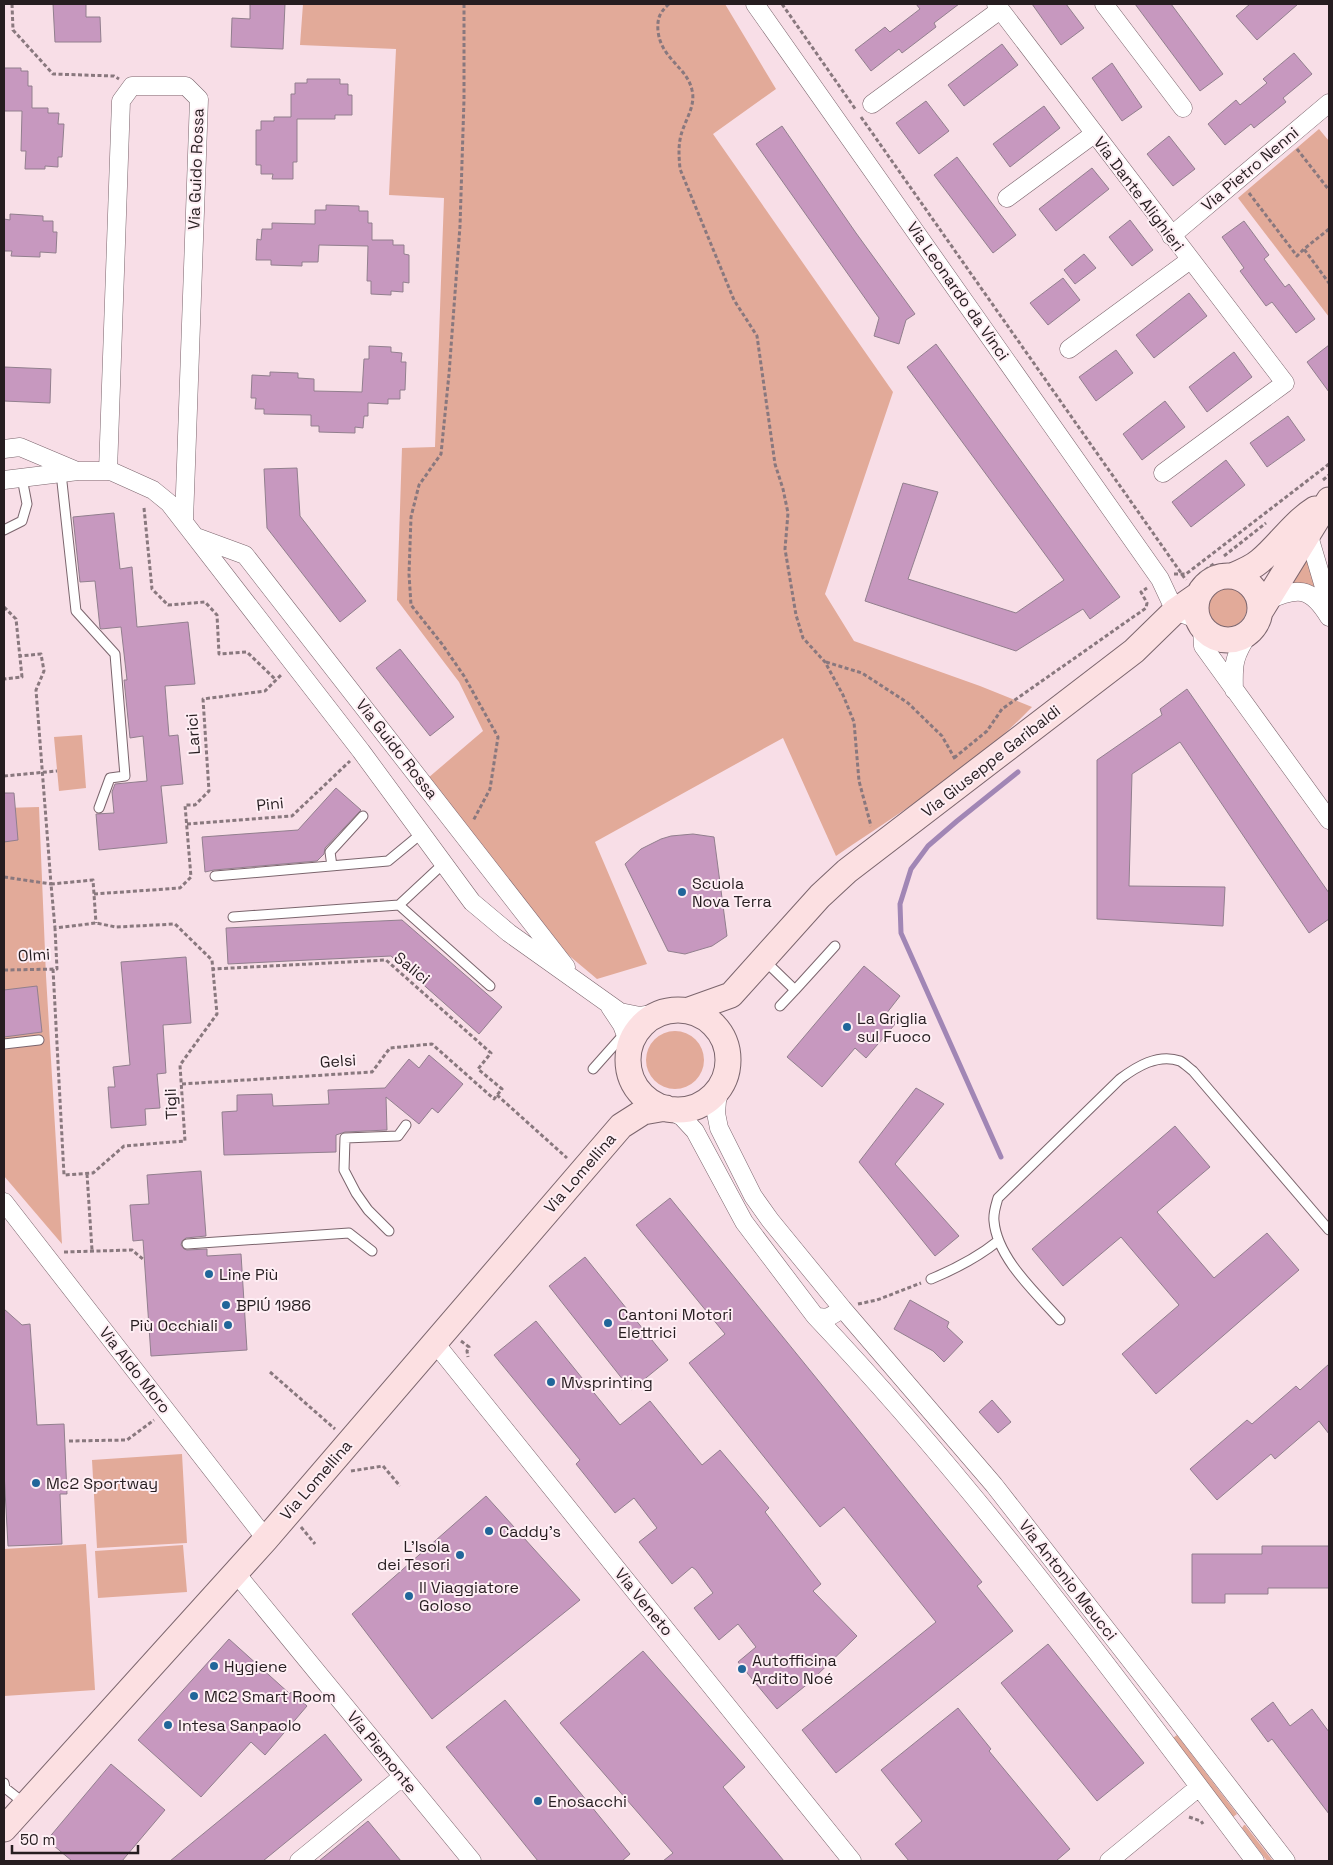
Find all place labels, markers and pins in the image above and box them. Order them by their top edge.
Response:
place label: Scuola Nova Terra [692,873,772,912]
marker: Scuola Nova Terra [676,886,688,898]
place label: La Griglia sul Fuoco [857,1008,931,1047]
marker: La Griglia sul Fuoco [841,1021,853,1033]
place label: Line Più [219,1264,278,1285]
marker: Line Più [203,1268,215,1280]
place label: BPIÚ 1986 [236,1295,311,1316]
marker: BPIÚ 1986 [220,1299,232,1311]
place label: Cantoni Motori Elettrici [618,1304,732,1343]
place label: Più Occhiali [130,1315,218,1336]
marker: Cantoni Motori Elettrici [602,1317,614,1329]
marker: Più Occhiali [222,1319,234,1331]
place label: Mvsprinting [561,1372,653,1393]
marker: Mvsprinting [545,1376,557,1388]
place label: Mc2 Sportway [46,1473,158,1494]
marker: Mc2 Sportway [30,1477,42,1489]
place label: Caddy's [499,1521,561,1542]
marker: Caddy's [483,1525,495,1537]
place label: L'Isola dei Tesori [377,1536,450,1575]
marker: L'Isola dei Tesori [454,1549,466,1561]
place label: Il Viaggiatore Goloso [419,1577,519,1616]
marker: Il Viaggiatore Goloso [403,1590,415,1602]
place label: Autofficina Ardito Noé [752,1650,837,1689]
place label: Hygiene [224,1656,287,1677]
marker: Hygiene [208,1660,220,1672]
marker: Autofficina Ardito Noé [736,1663,748,1675]
place label: MC2 Smart Room [204,1686,336,1707]
marker: MC2 Smart Room [188,1690,200,1702]
place label: Intesa Sanpaolo [178,1715,302,1736]
marker: Intesa Sanpaolo [162,1719,174,1731]
place label: Enosacchi [548,1791,627,1812]
marker: Enosacchi [532,1795,544,1807]

